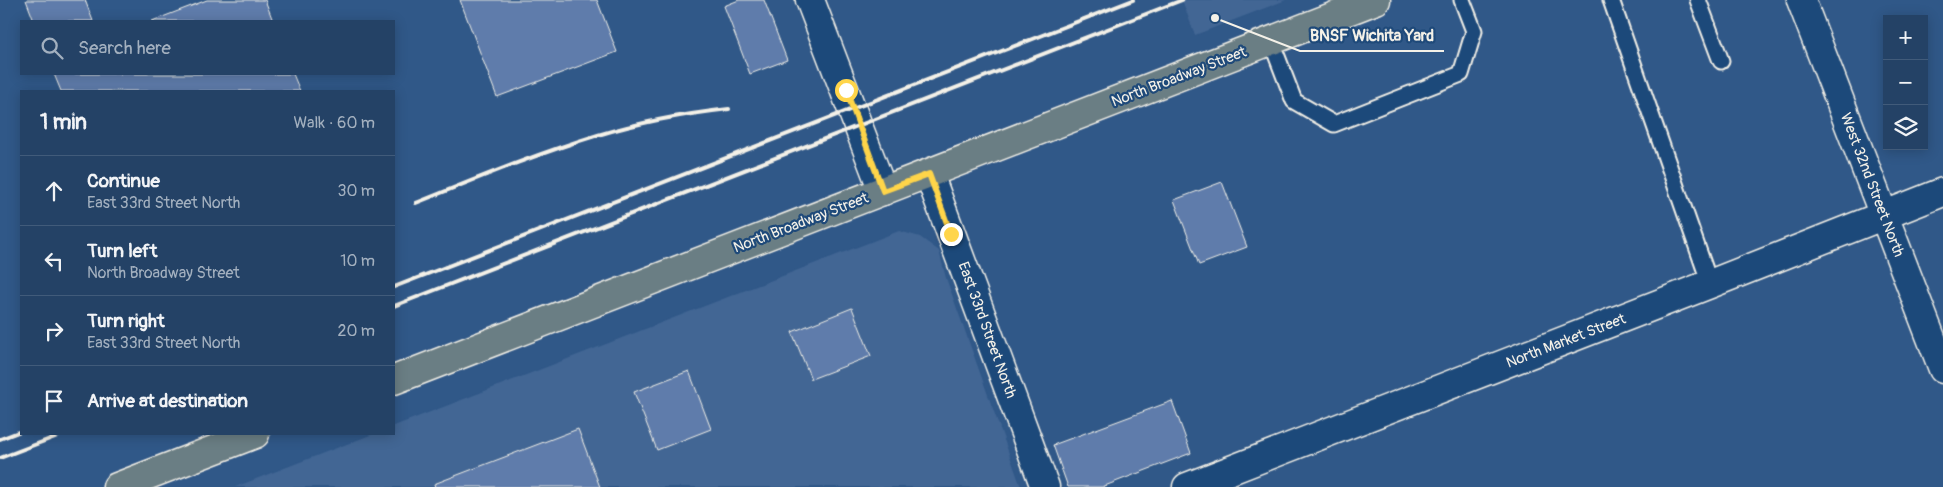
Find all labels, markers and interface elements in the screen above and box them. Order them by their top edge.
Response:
map controls [1883,15,1928,150]
button: + [1883,15,1928,60]
search box [20,20,395,75]
callout: BNSF Wichita Yard [1300,20,1444,51]
text: BNSF Wichita Yard [1310,26,1434,46]
icon: search [38,34,66,62]
text: Search here [78,36,171,60]
street label: North Broadway Street [1109,42,1250,112]
button: − [1883,60,1928,105]
route start [835,79,858,102]
button: layers [1883,105,1928,150]
text: 1 min [40,109,87,136]
street label: West 32nd Street North [1836,110,1908,260]
text: Walk · 60 m [293,113,375,133]
text: Continue [87,169,160,193]
icon: ahead [40,177,68,205]
text: 30 m [337,181,375,201]
street label: North Broadway Street [731,188,872,258]
text: East 33rd Street North [87,193,240,213]
route end [940,223,963,246]
text: Turn left [87,239,157,263]
icon: left [40,247,68,275]
text: 10 m [340,251,375,271]
street label: East 33rd Street North [953,259,1021,401]
text: North Broadway Street [87,263,240,283]
text: Turn right [87,309,165,333]
street label: North Market Street [1503,309,1629,373]
icon: right [40,317,68,345]
text: 20 m [337,321,375,341]
text: East 33rd Street North [87,333,240,353]
icon: arrive [40,387,68,415]
text: Arrive at destination [87,389,248,413]

